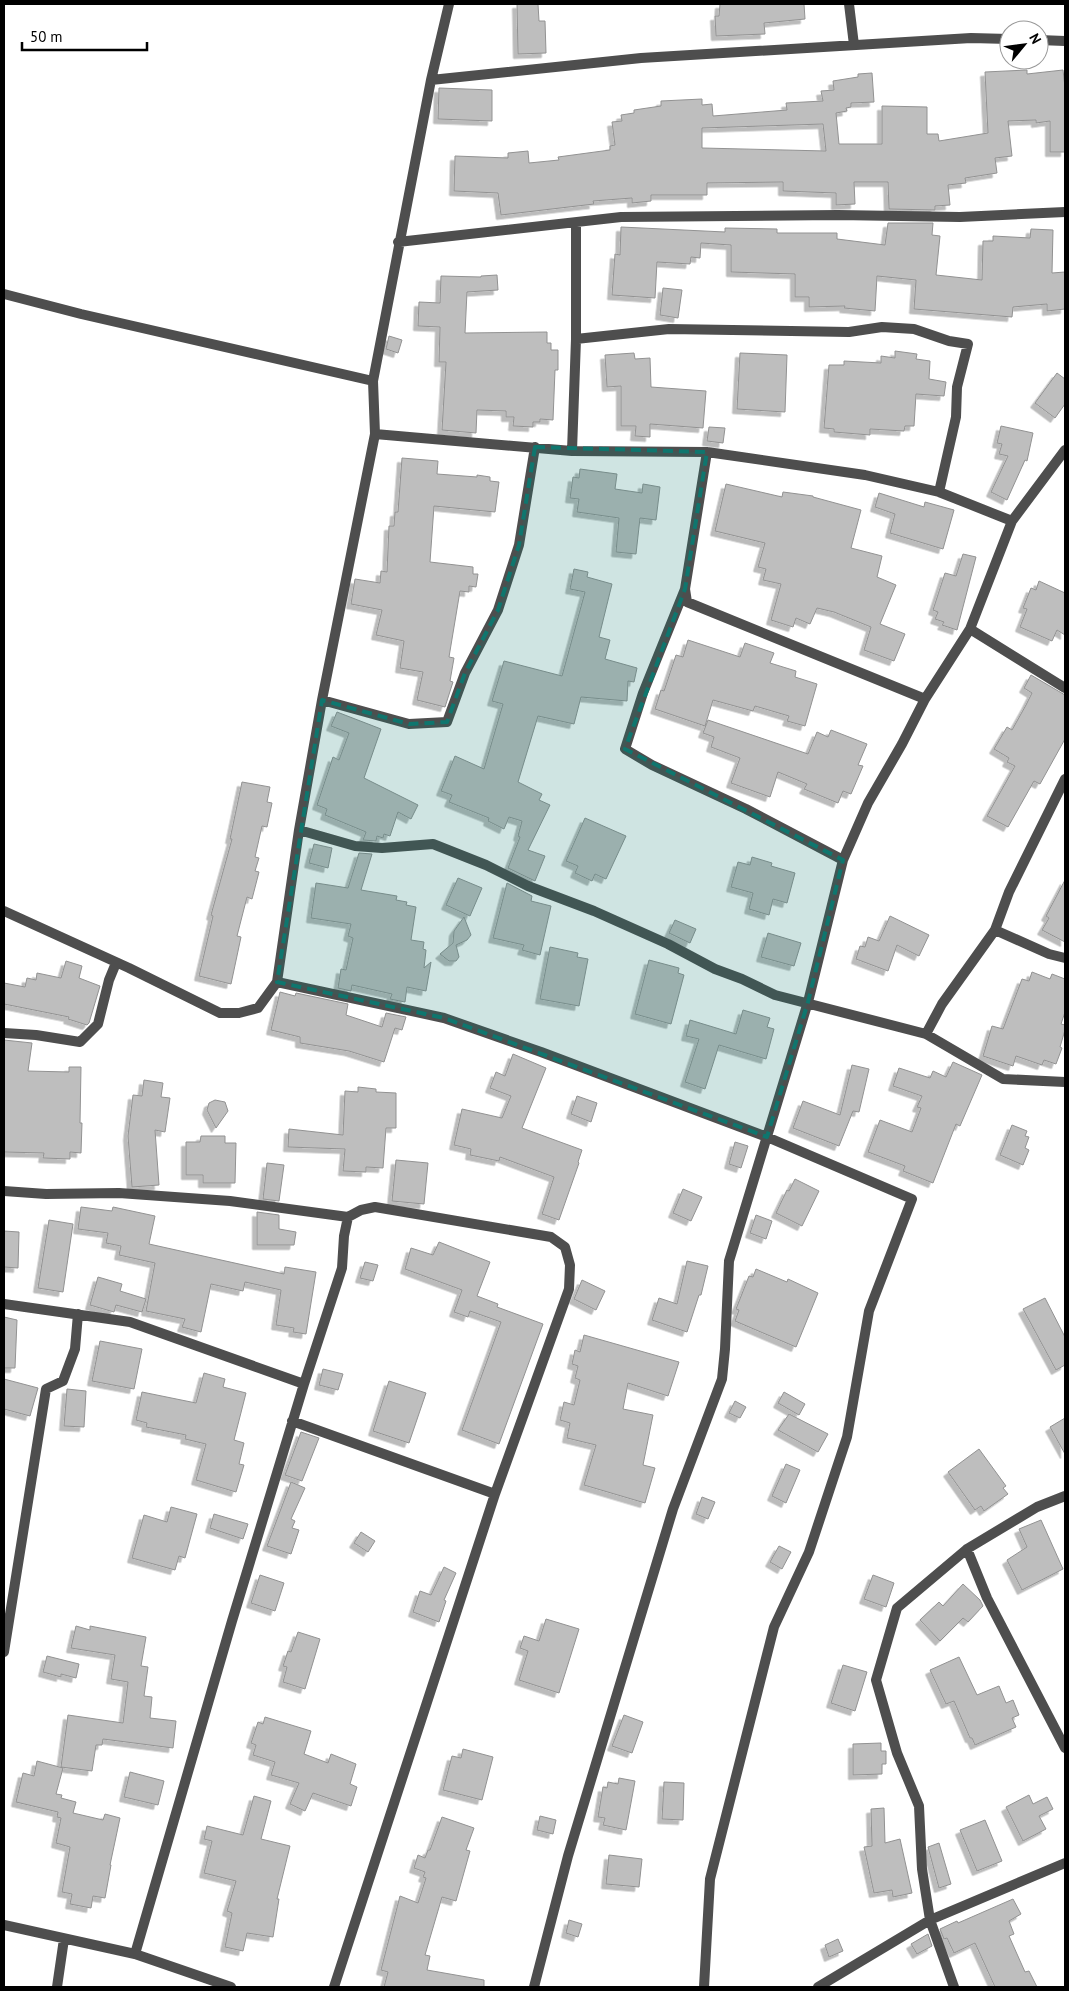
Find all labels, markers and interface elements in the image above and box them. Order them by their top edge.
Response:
scale bar [22,20,148,52]
north arrow [999,20,1049,70]
text: 50 m [30,27,63,46]
text: N [1025,30,1045,47]

